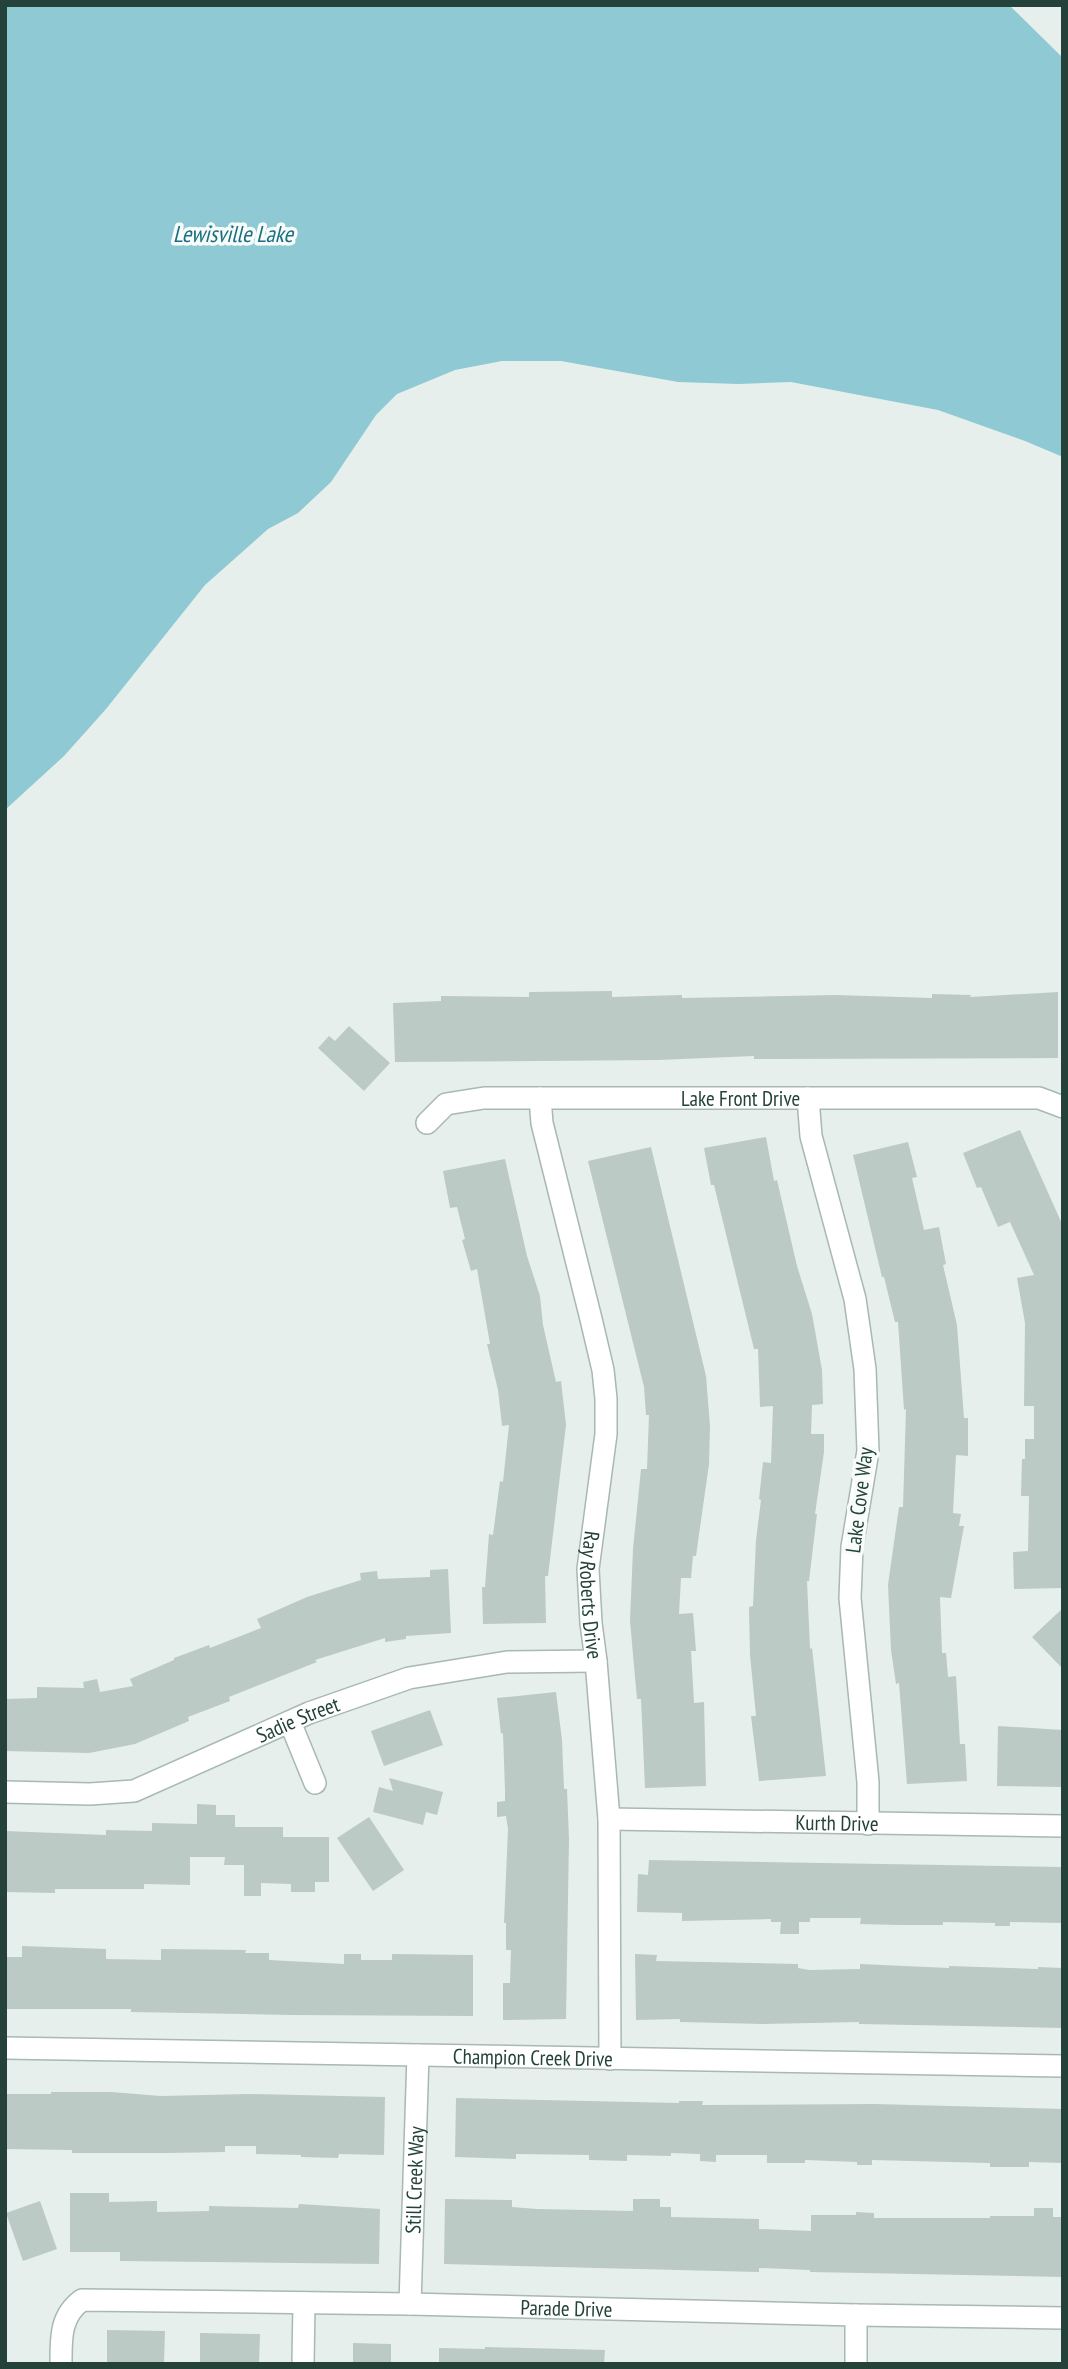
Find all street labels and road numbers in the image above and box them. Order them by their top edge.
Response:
street label: Lake Front Drive [681,1085,800,1112]
street label: Lake Cove Way [839,1445,879,1554]
street label: Ray Roberts Drive [574,1530,609,1661]
street label: Sadie Street [252,1690,343,1748]
street label: Kurth Drive [795,1808,879,1837]
street label: Champion Creek Drive [453,2042,613,2072]
street label: Still Creek Way [399,2126,429,2234]
street label: Parade Drive [520,2293,613,2322]

